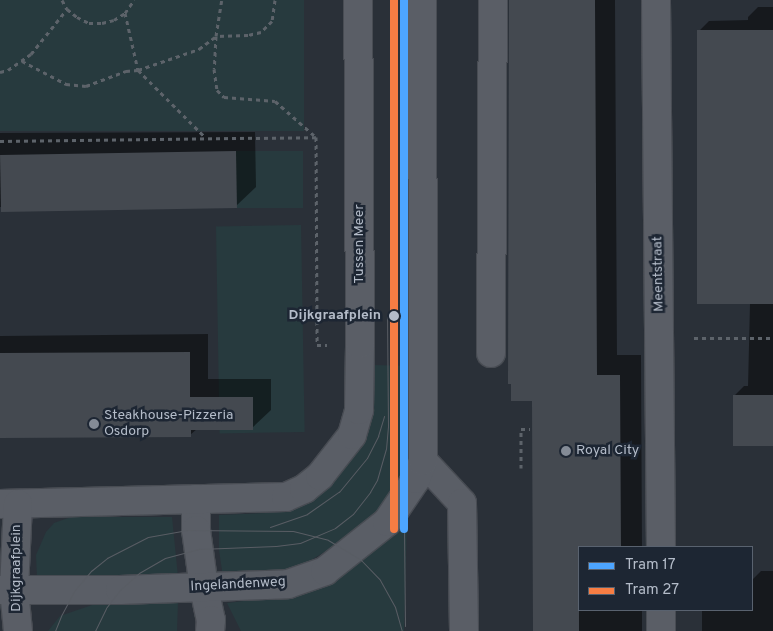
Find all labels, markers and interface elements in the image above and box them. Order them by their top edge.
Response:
street label: Tussen Meer [352,204,368,284]
street label: Meentstraat [650,236,668,312]
marker: Dijkgraafplein [385,307,403,325]
place label: Dijkgraafplein [289,308,381,324]
place label: Steakhouse-Pizzeria Osdorp [104,408,233,441]
marker: Steakhouse-Pizzeria Osdorp [88,418,100,430]
place label: Royal City [576,443,639,459]
marker: Royal City [560,445,572,457]
street label: Dijkgraafplein [9,524,25,612]
legend [578,546,753,611]
text: Tram 17 [625,556,676,575]
street label: Ingelandenweg [190,574,286,596]
text: Tram 27 [625,581,679,600]

